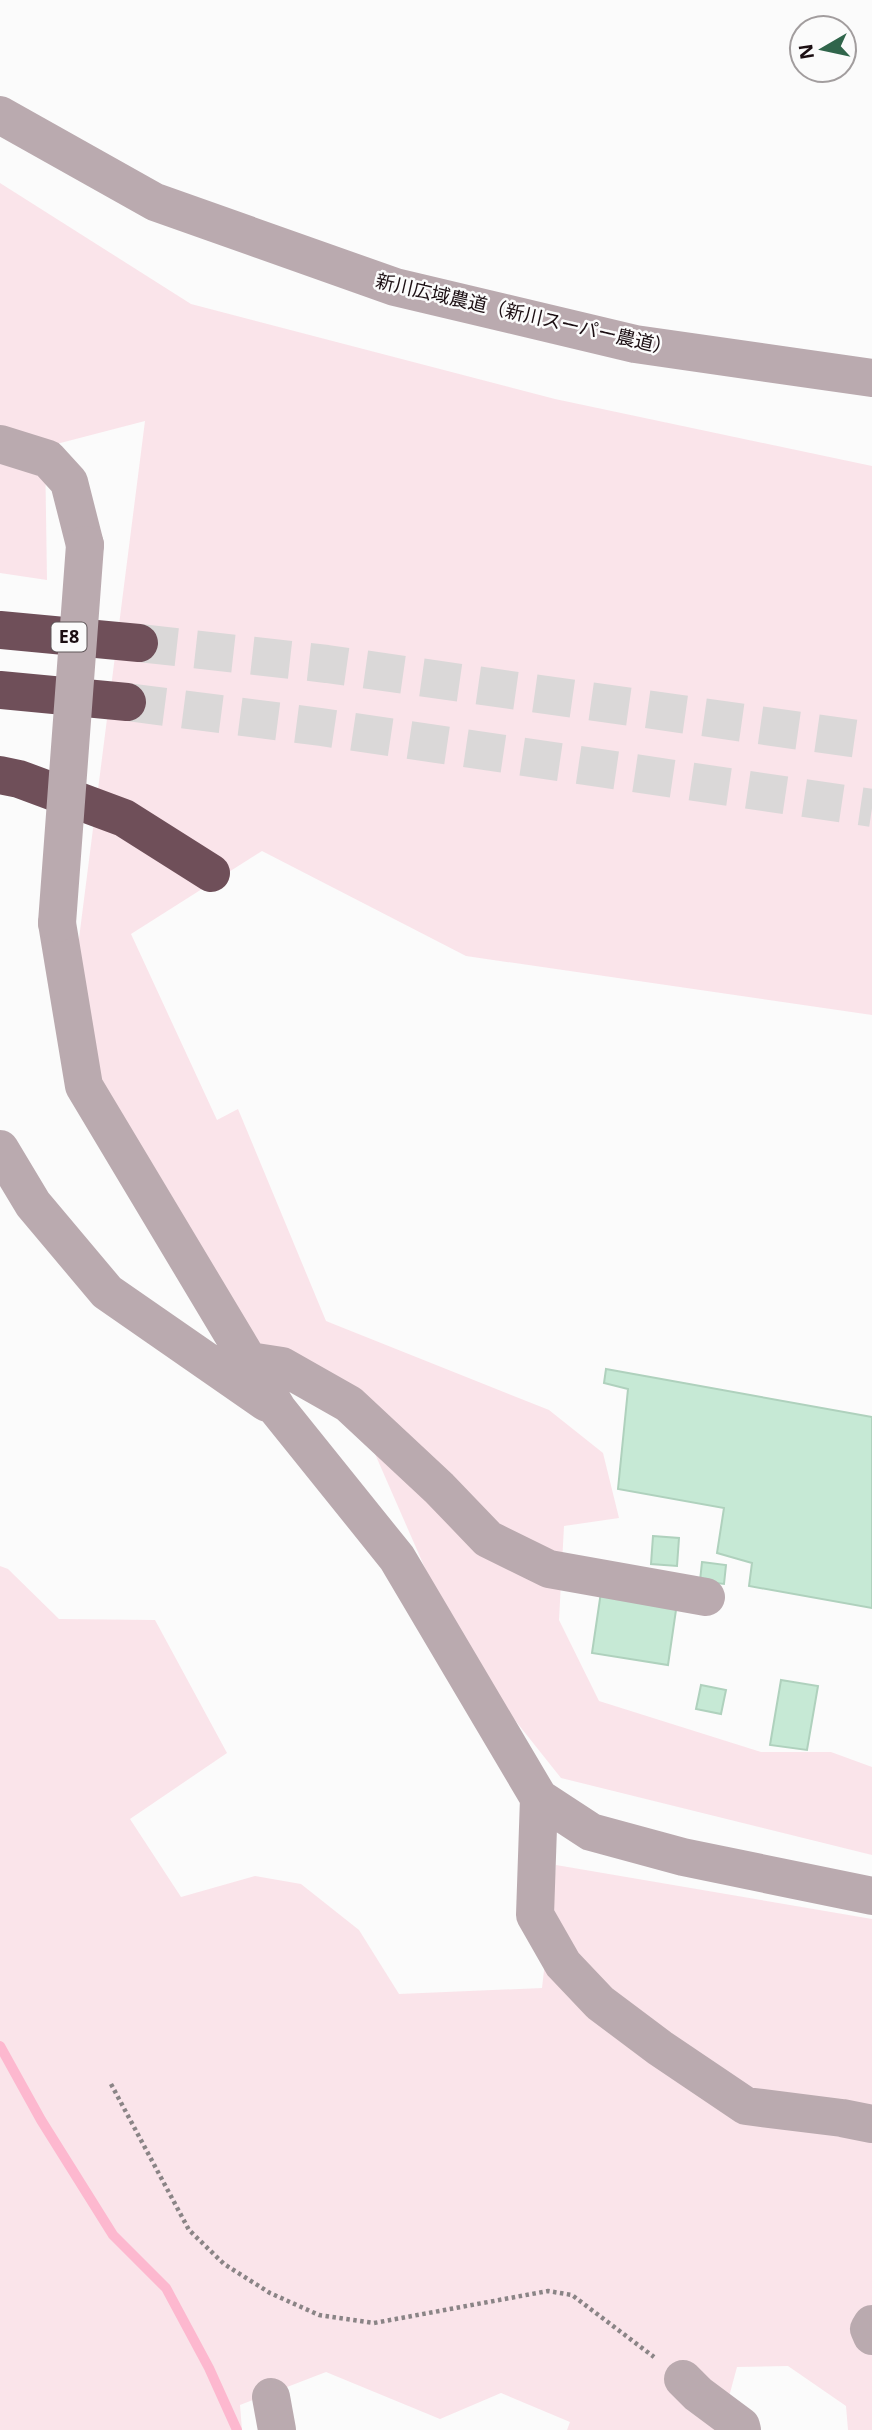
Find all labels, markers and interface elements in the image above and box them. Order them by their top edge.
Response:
north arrow [788,14,858,84]
text: N [792,42,820,61]
street label: 新川広域農道（新川スーパー農道） [373,267,675,361]
road number: E8 [52,622,86,652]

